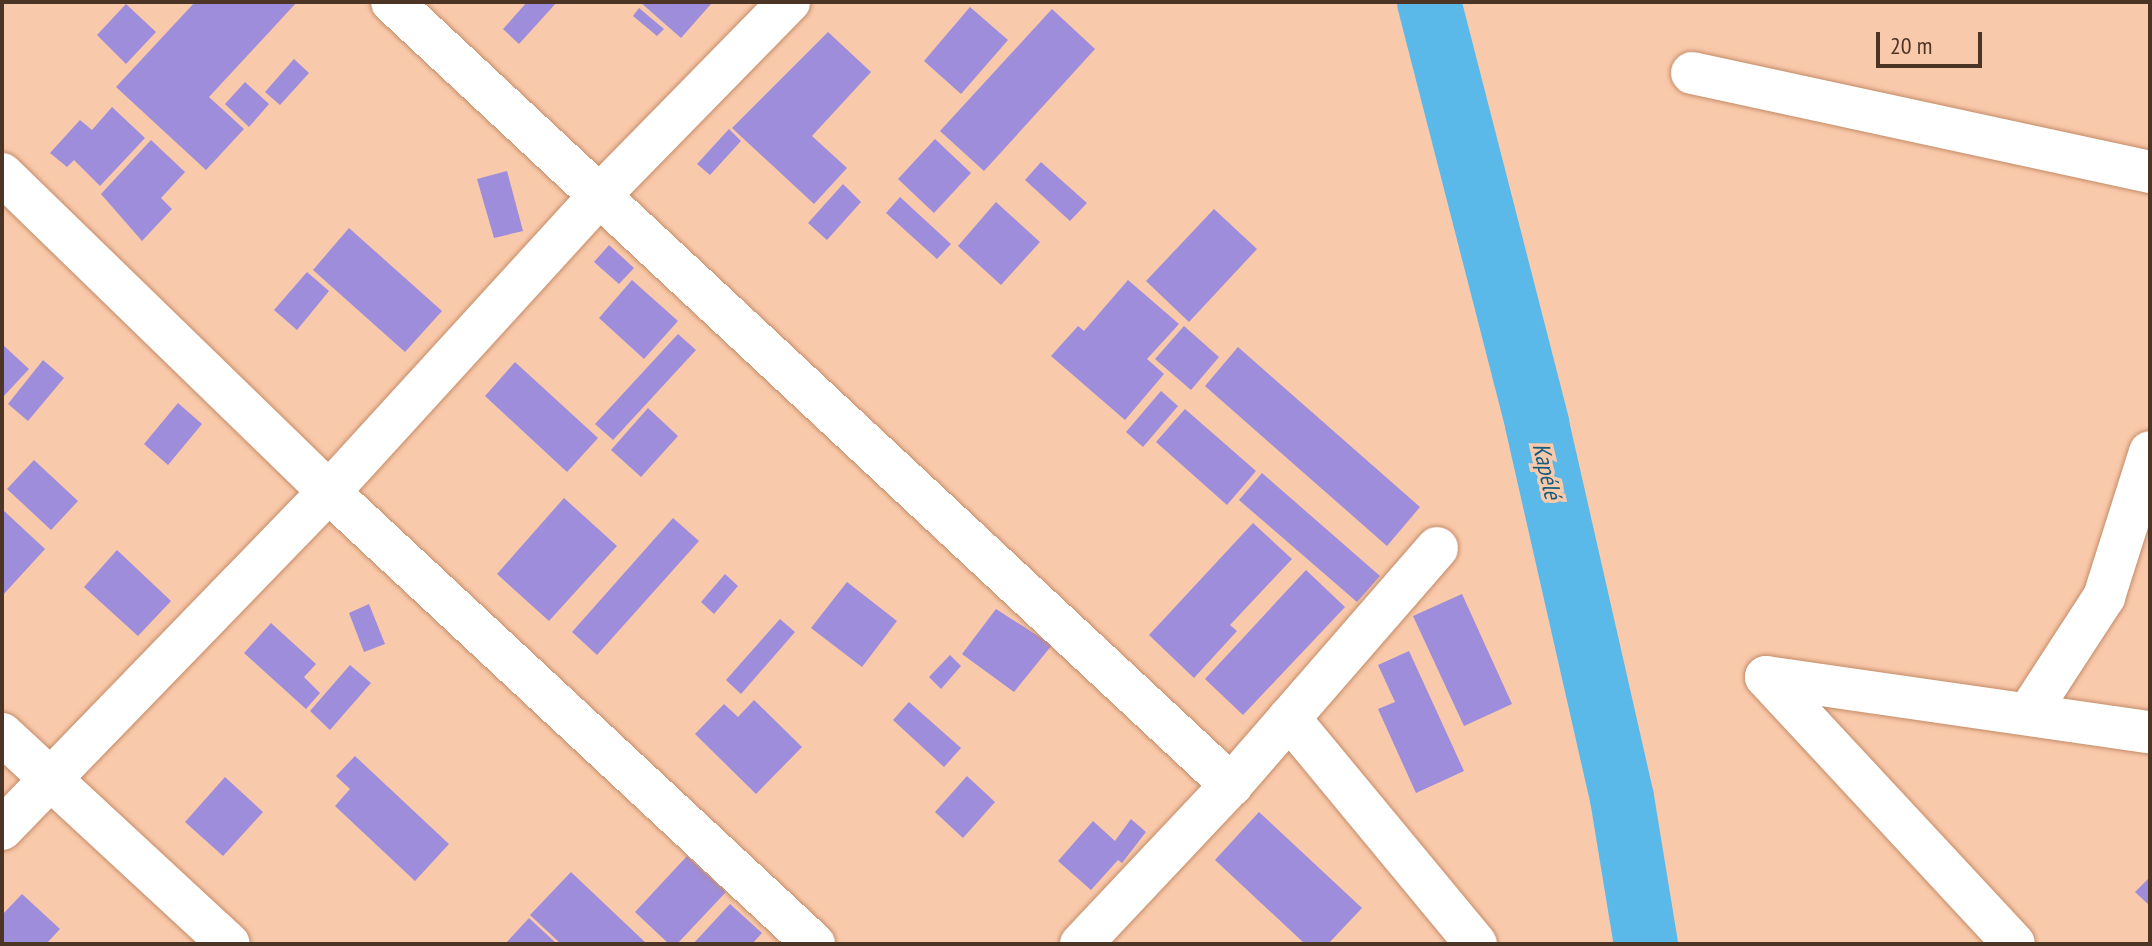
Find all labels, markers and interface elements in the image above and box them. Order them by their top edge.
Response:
scale bar [1880,16,1986,66]
text: 20 m [1890,30,1932,61]
water label: Kapélé [1527,440,1567,502]

